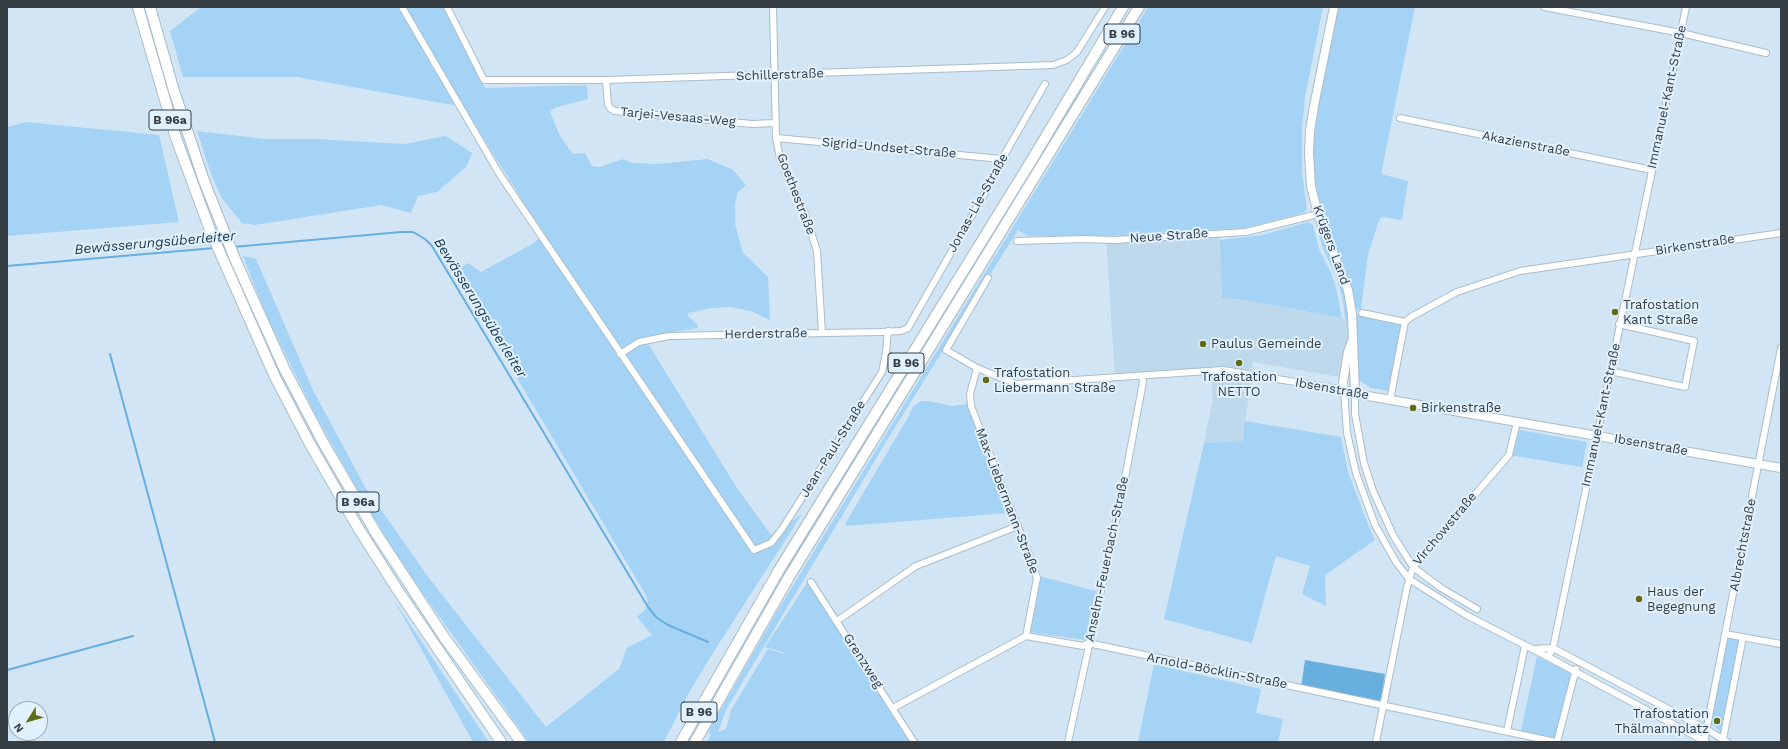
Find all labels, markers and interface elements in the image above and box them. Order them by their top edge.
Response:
road number: B 96 [1104,24,1140,44]
street label: Immanuel-Kant-Straße [1644,24,1690,170]
street label: Schillerstraße [736,66,824,84]
street label: Tarjei-Vesaas-Weg [620,104,736,130]
road number: B 96a [149,110,191,130]
street label: Akazienstraße [1481,128,1571,160]
street label: Sigrid-Undset-Straße [821,134,957,162]
street label: Goethestraße [773,151,819,237]
street label: Jonas-Lie-Straße [944,151,1012,255]
street label: Krügers Land [1309,203,1353,287]
street label: Neue Straße [1129,225,1209,247]
water label: Bewässerungsüberleiter [74,228,236,258]
street label: Birkenstraße [1654,231,1736,259]
water label: Bewässerungsüberleiter [430,235,530,381]
place label: Trafostation Kant Straße [1623,297,1699,328]
marker: Trafostation Kant Straße [1610,307,1620,317]
street label: Herderstraße [724,325,808,343]
place label: Paulus Gemeinde [1211,336,1322,352]
marker: Paulus Gemeinde [1198,339,1208,349]
street label: Immanuel-Kant-Straße [1578,342,1624,488]
road number: B 96 [888,353,924,373]
marker: Trafostation NETTO [1234,358,1244,368]
place label: Trafostation Liebermann Straße [994,365,1116,396]
place label: Trafostation NETTO [1201,369,1277,400]
marker: Trafostation Liebermann Straße [981,375,991,385]
street label: Ibsenstraße [1294,375,1370,403]
street label: Jean-Paul-Straße [797,398,869,500]
place label: Birkenstraße [1421,400,1501,416]
marker: Birkenstraße [1408,403,1418,413]
street label: Max-Liebermann-Straße [972,426,1042,576]
street label: Ibsenstraße [1613,431,1689,459]
street label: Anselm-Feuerbach-Straße [1082,475,1132,643]
street label: Virchowstraße [1410,489,1480,569]
road number: B 96a [337,492,379,512]
street label: Albrechtstraße [1726,497,1760,593]
place label: Haus der Begegnung [1647,584,1715,615]
marker: Haus der Begegnung [1634,594,1644,604]
street label: Grenzweg [840,631,886,691]
street label: Arnold-Böcklin-Straße [1145,650,1289,692]
north arrow [8,701,48,741]
road number: B 96 [681,702,717,722]
place label: Trafostation Thälmannplatz [1615,706,1709,737]
marker: Trafostation Thälmannplatz [1712,716,1722,726]
text: N [11,721,26,735]

